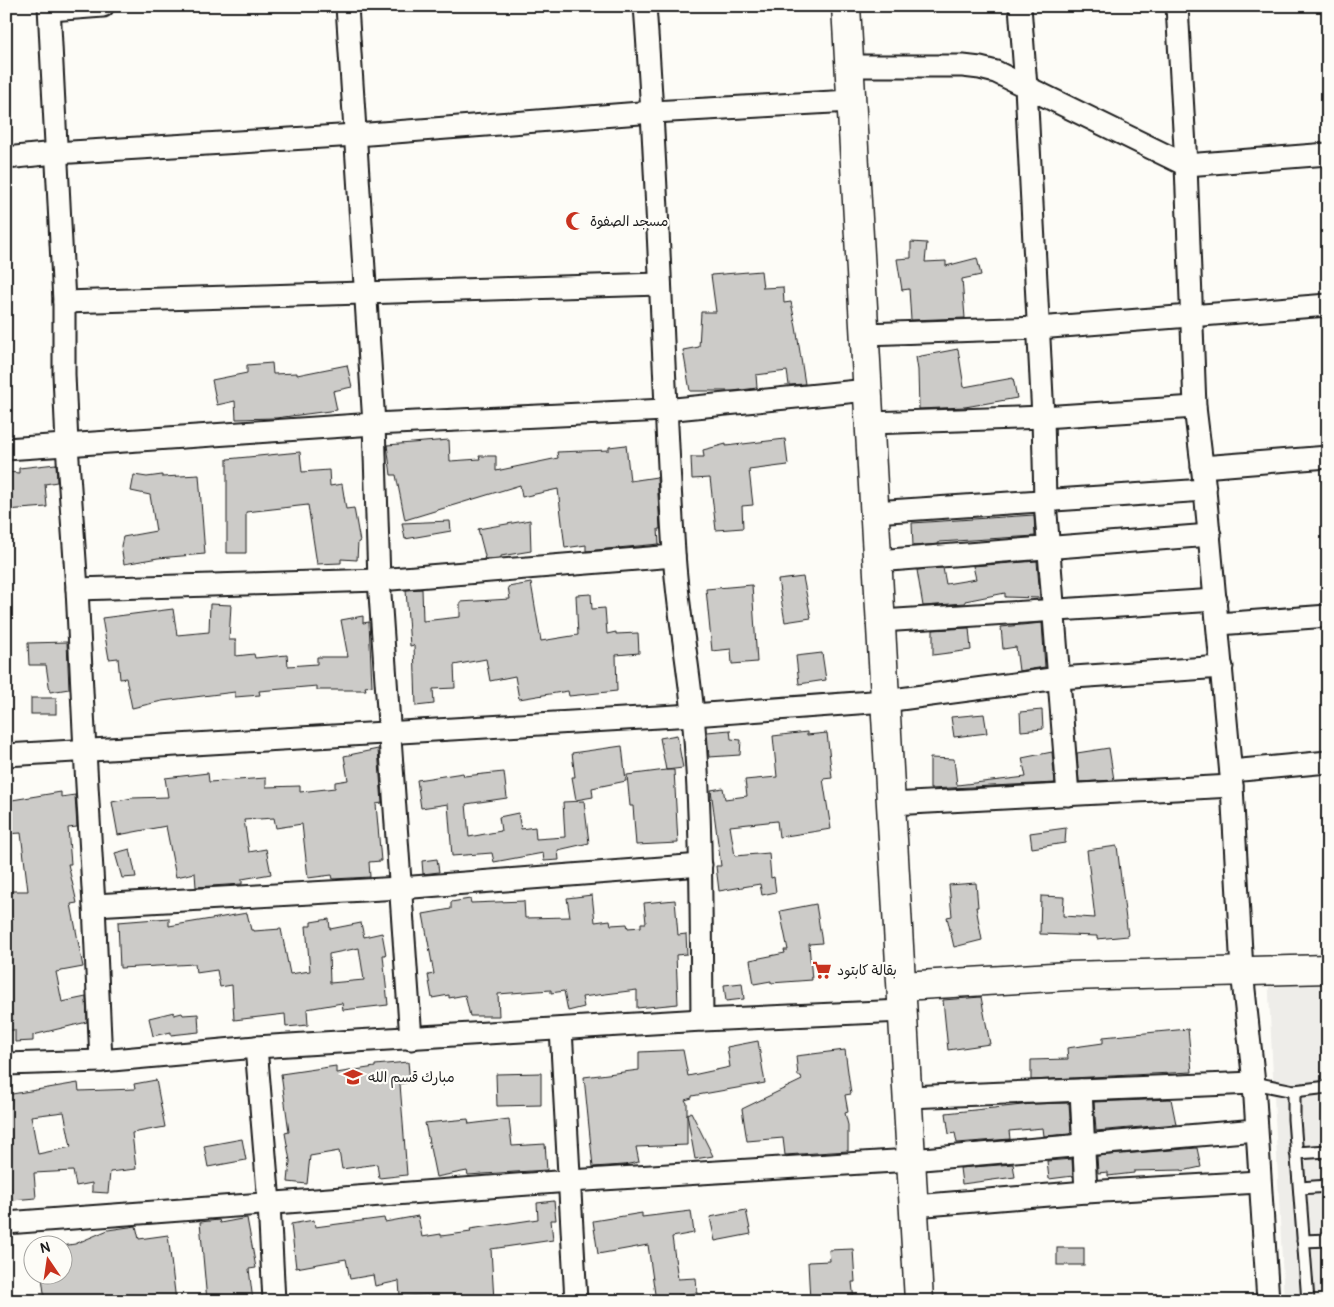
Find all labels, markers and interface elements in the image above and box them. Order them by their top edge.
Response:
mosque icon: مسجد الصفوة [564,210,586,232]
place label: مسجد الصفوة [590,213,668,230]
supermarket icon: بقالة كابتود [811,959,833,981]
place label: بقالة كابتود [837,962,897,980]
school or university icon: مبارك قسم الله [342,1066,364,1088]
place label: مبارك قسم الله [368,1069,455,1088]
north arrow [22,1234,72,1284]
text: N [39,1238,52,1257]

